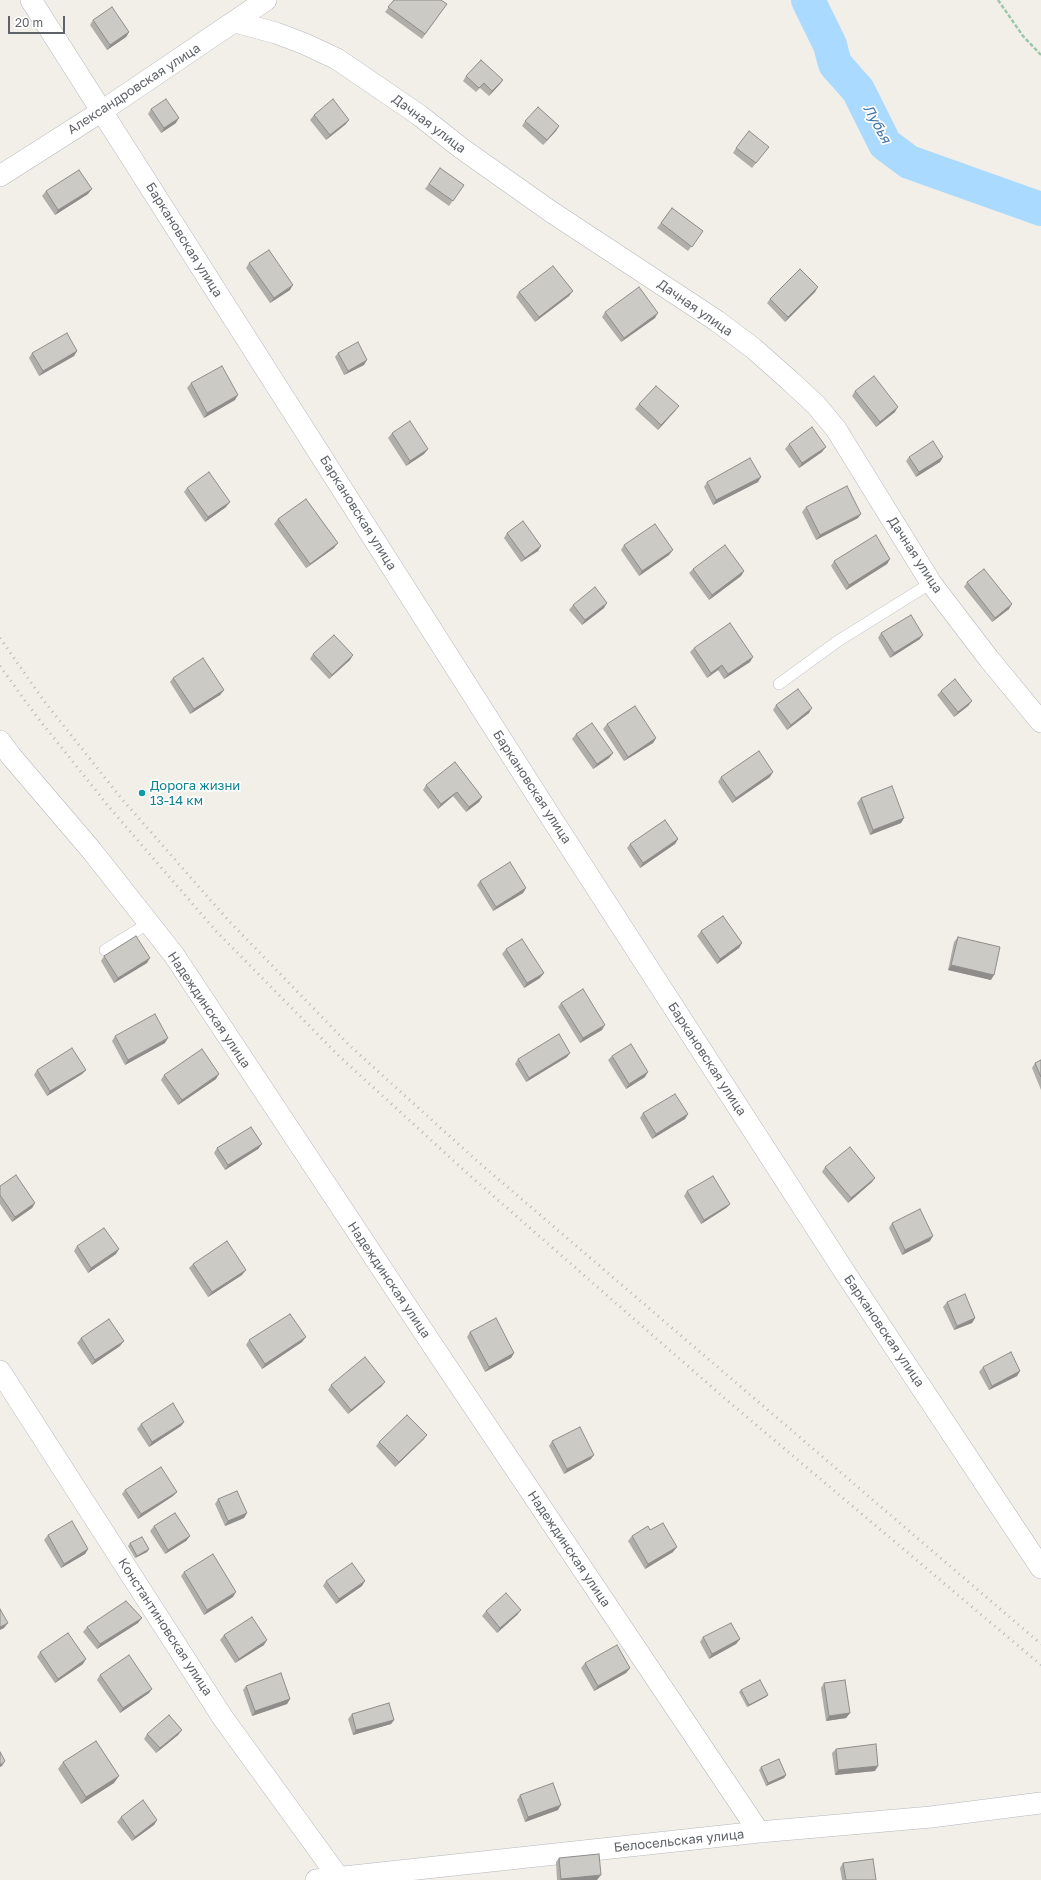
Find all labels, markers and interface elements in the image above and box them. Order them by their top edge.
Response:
scale bar [10,8,67,34]
text: 20 m [15,15,43,30]
street label: Александровская улица [65,40,203,138]
street label: Дачная улица [389,91,469,157]
water label: Лубья [860,102,894,146]
street label: Баркановская улица [142,180,226,300]
street label: Дачная улица [654,276,736,340]
street label: Баркановская улица [316,453,400,573]
street label: Дачная улица [884,514,946,596]
street label: Баркановская улица [489,727,575,847]
place label: Дорога жизни 13-14 км [150,778,240,809]
marker: Дорога жизни 13-14 км [137,788,147,798]
street label: Надеждинская улица [164,949,254,1071]
street label: Баркановская улица [664,999,750,1119]
street label: Надеждинская улица [344,1219,434,1341]
street label: Баркановская улица [841,1272,927,1390]
street label: Надеждинская улица [524,1488,614,1610]
street label: Константиновская улица [115,1555,215,1699]
street label: Белосельская улица [613,1826,745,1856]

